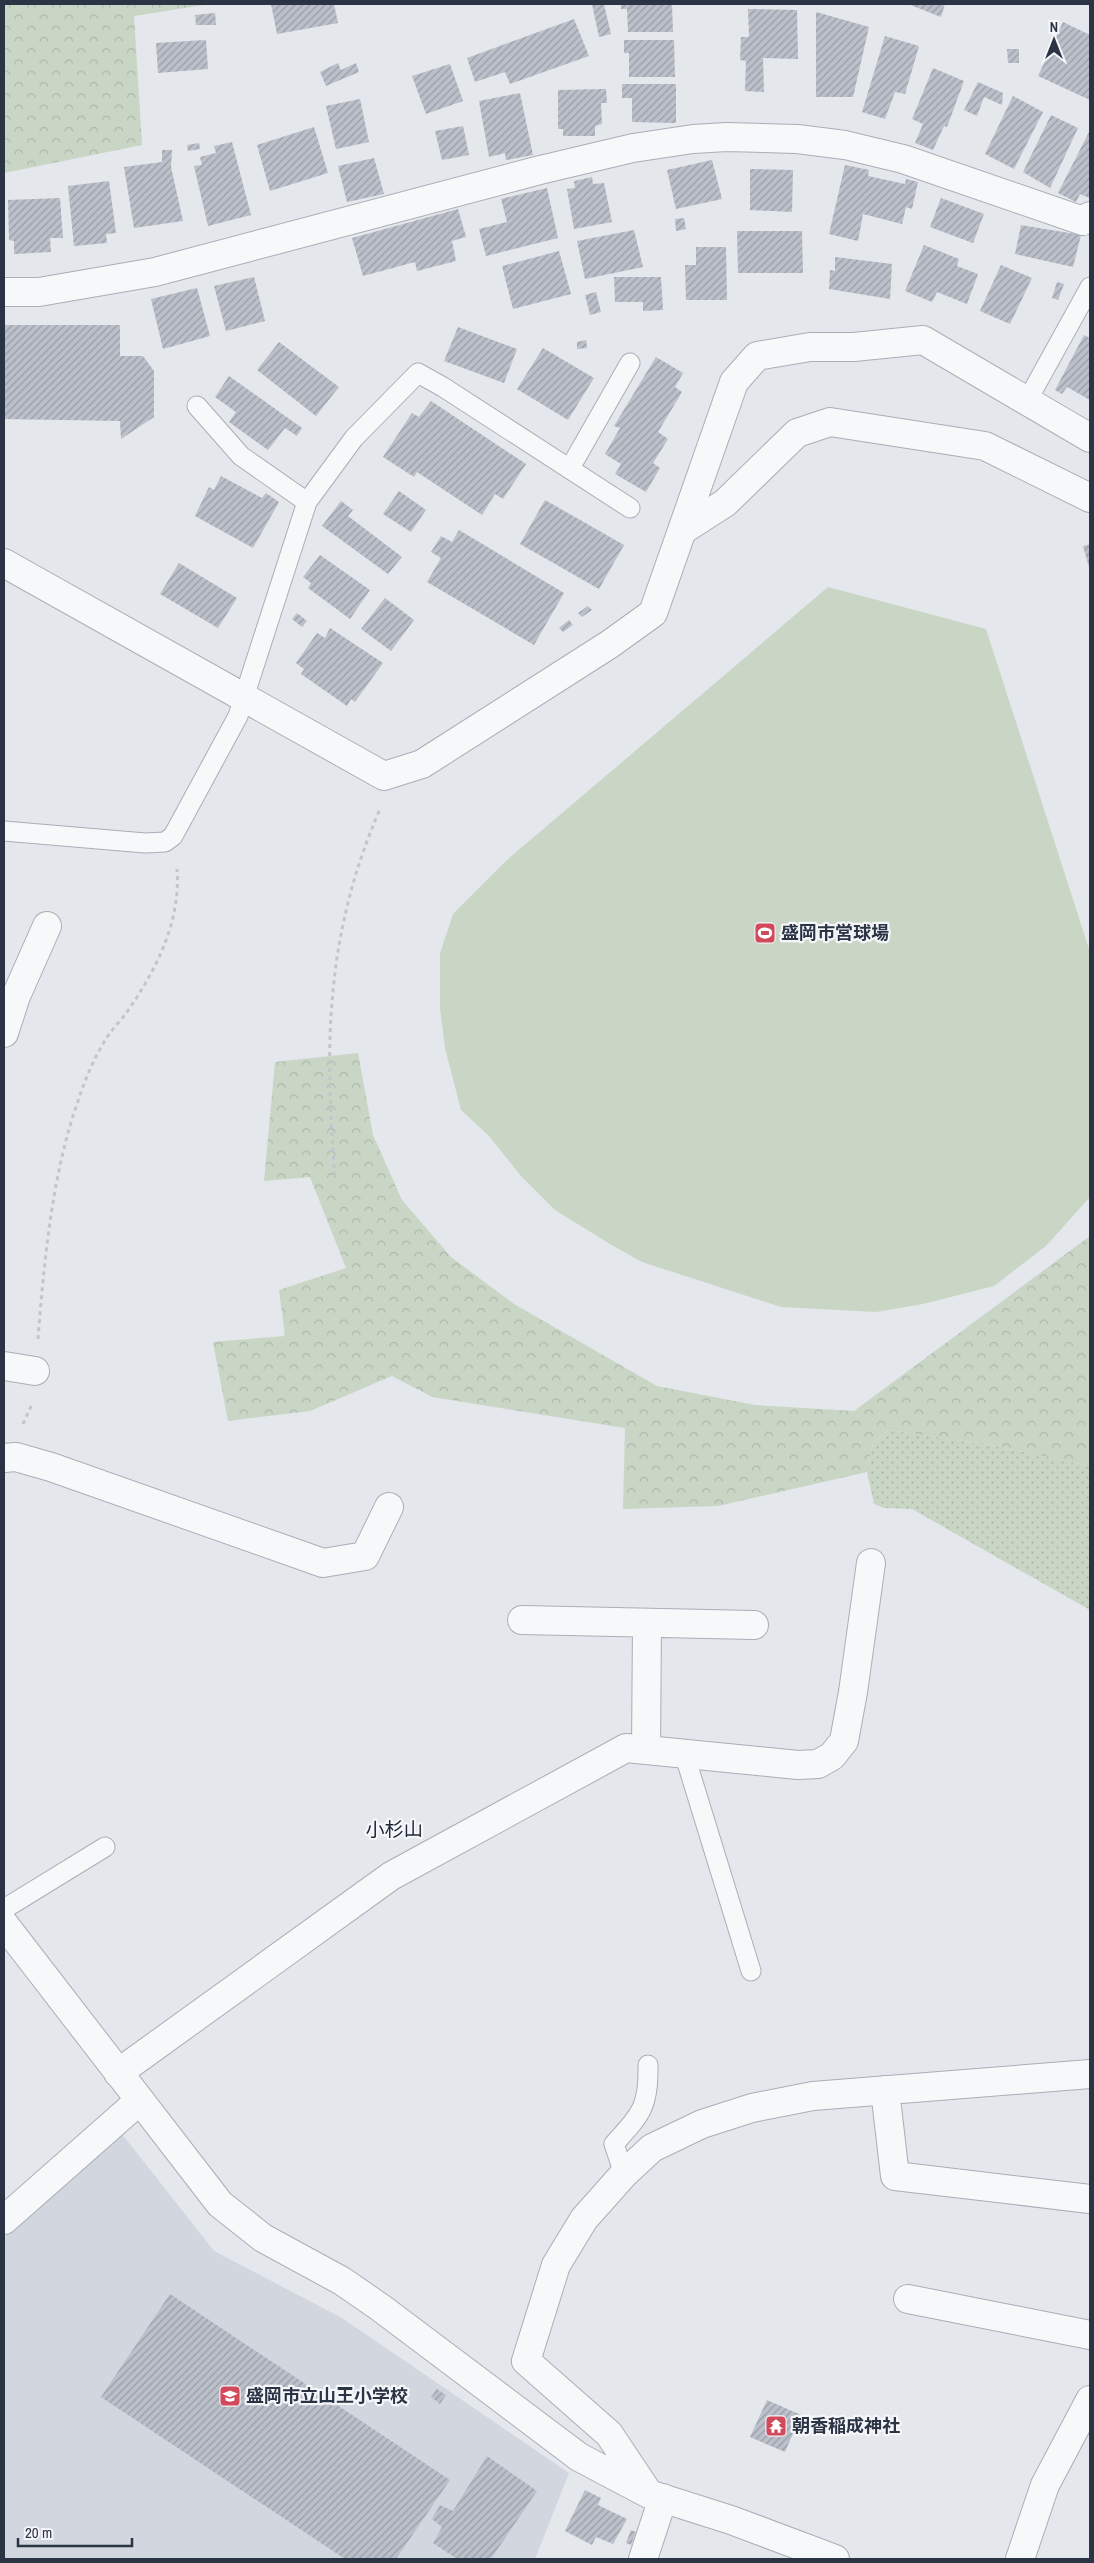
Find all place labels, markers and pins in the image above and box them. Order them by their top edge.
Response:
place label: 盛岡市営球場 [781,920,889,945]
sports icon: 盛岡市営球場 [753,921,777,945]
place label: 盛岡市立山王小学校 [246,2383,408,2408]
school or university icon: 盛岡市立山王小学校 [218,2384,242,2408]
place label: 朝香稲成神社 [792,2413,900,2438]
temple icon: 朝香稲成神社 [764,2414,788,2438]

